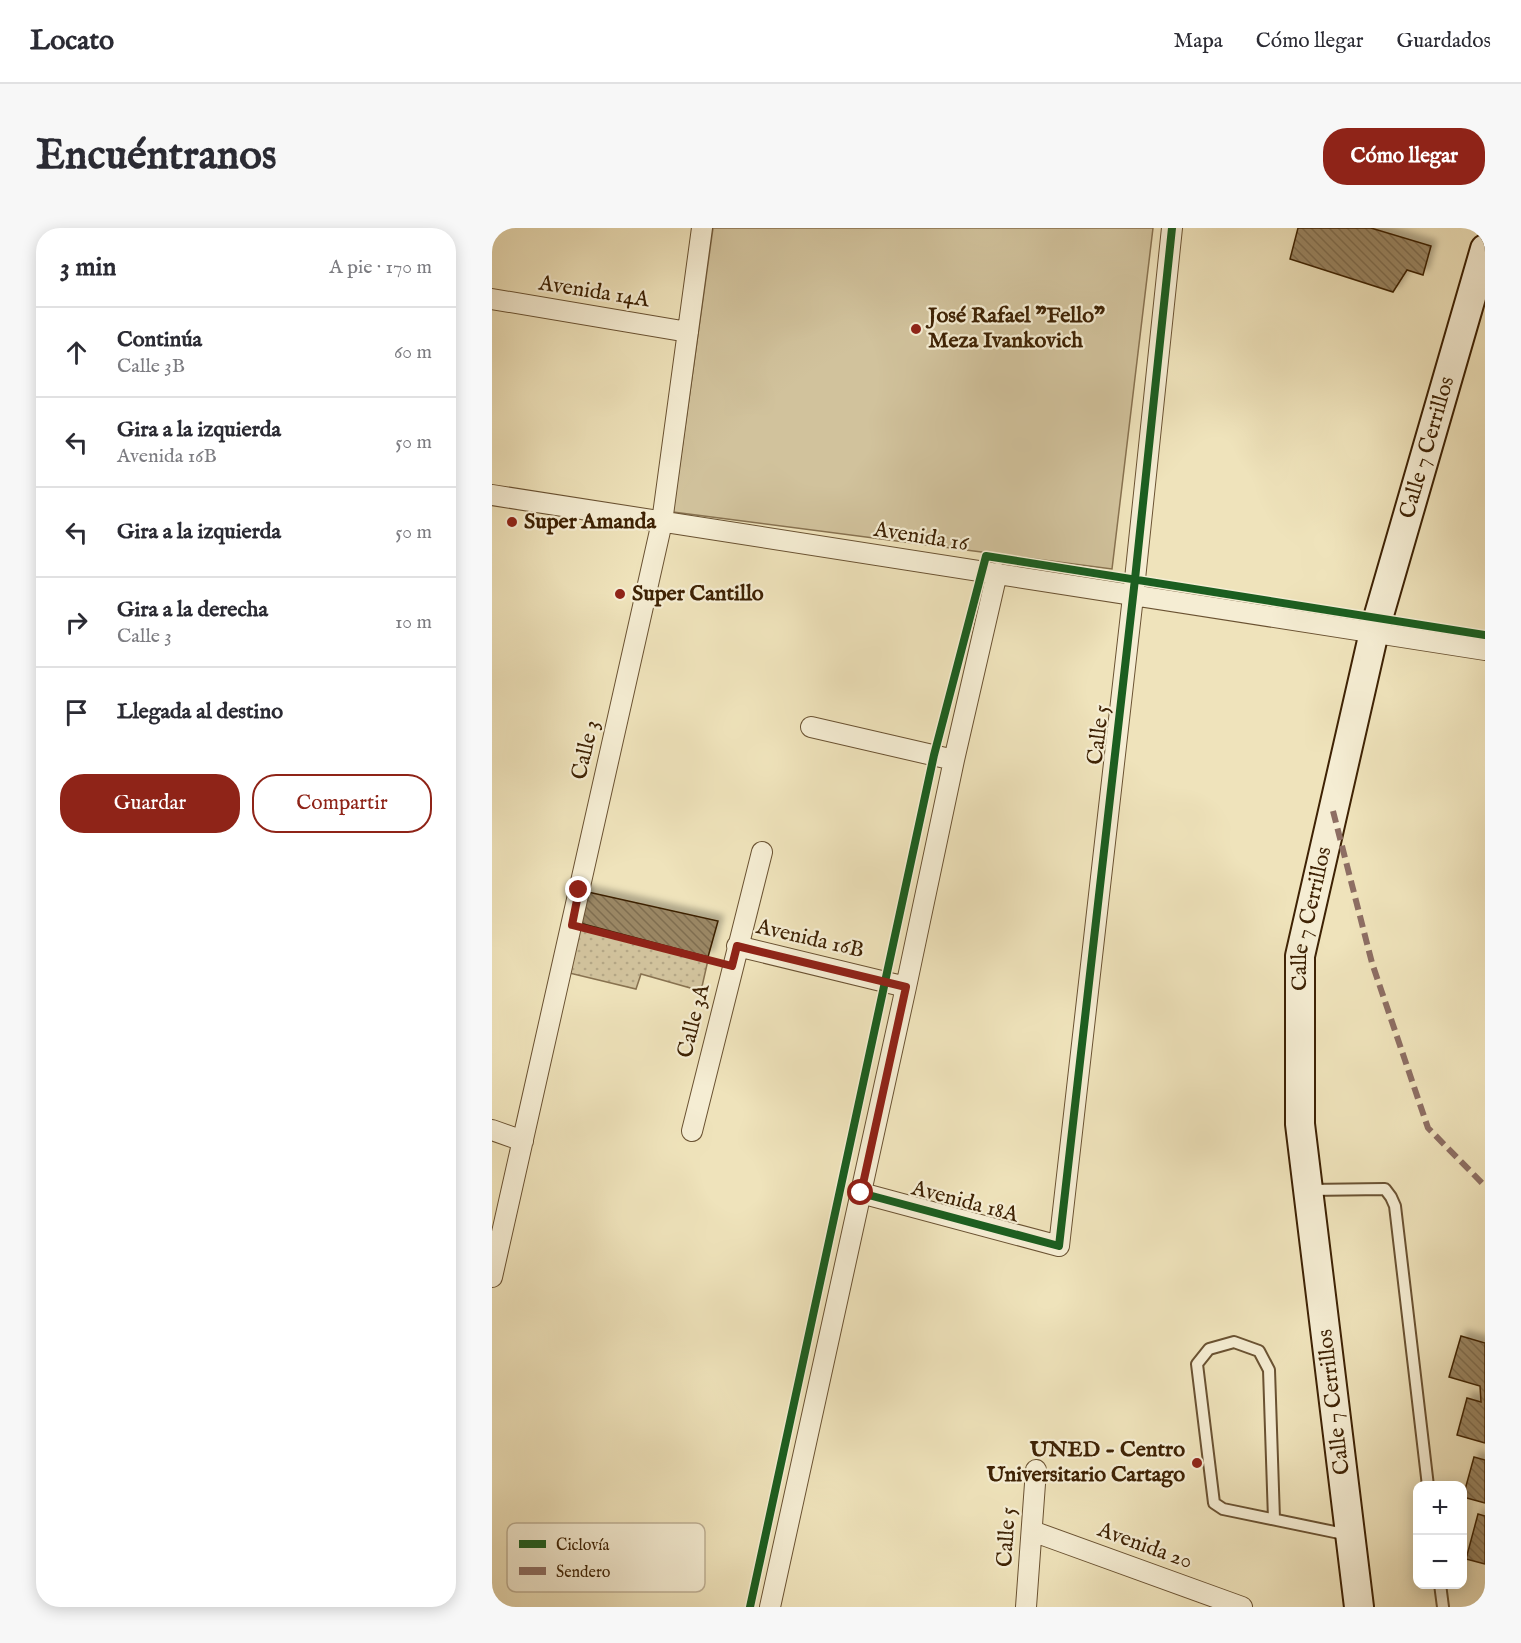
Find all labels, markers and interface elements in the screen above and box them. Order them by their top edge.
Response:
text: Locato [30,24,114,59]
text: Mapa [1174,28,1223,55]
text: Cómo llegar [1256,28,1363,55]
text: Guardados [1396,28,1491,55]
button: Cómo llegar [1323,128,1485,185]
text: Encuéntranos [36,130,277,183]
text: 3 min [60,251,116,284]
text: A pie · 170 m [329,255,432,280]
street label: Avenida 14A [536,269,652,315]
place label: José Rafael "Fello" Meza Ivankovich [925,302,1105,355]
marker: José Rafael "Fello" Meza Ivankovich [909,322,923,336]
text: Continúa [117,326,202,354]
icon: ahead [60,336,93,369]
text: 60 m [394,340,432,365]
text: Calle 3B [117,354,185,379]
street label: Calle 7 Cerrillos [1394,373,1461,522]
text: Gira a la izquierda [117,416,281,444]
icon: left [60,426,93,459]
text: 50 m [395,430,432,455]
text: Avenida 16B [117,444,217,469]
place label: Super Amanda [524,508,656,536]
marker: Super Amanda [505,515,519,529]
icon: left [60,516,93,549]
street label: Avenida 16 [871,516,971,558]
text: Gira a la izquierda [117,518,281,546]
text: 50 m [395,520,432,545]
place label: Super Cantillo [632,580,764,608]
marker: Super Cantillo [613,587,627,601]
text: Gira a la derecha [117,596,268,624]
icon: right [60,606,93,639]
text: 10 m [395,610,432,635]
text: Calle 3 [117,624,172,649]
icon: arrive [60,696,93,729]
text: Llegada al destino [117,698,283,726]
street label: Calle 5 [1081,703,1117,767]
street label: Calle 3 [566,717,606,783]
button: Guardar [60,774,240,833]
button: Compartir [252,774,432,833]
street label: Calle 7 Cerrillos [1286,844,1339,991]
route end [565,876,591,902]
street label: Avenida 16B [752,913,867,965]
street label: Calle 3A [671,980,717,1061]
street label: Avenida 18A [908,1174,1023,1230]
route start [847,1179,873,1205]
street label: Calle 7 Cerrillos [1311,1328,1357,1476]
place label: UNED - Centro Universitario Cartago [985,1436,1185,1489]
marker: UNED - Centro Universitario Cartago [1190,1456,1204,1470]
map controls [1413,1481,1467,1589]
button: + [1413,1481,1467,1535]
street label: Calle 5 [991,1506,1023,1568]
street label: Avenida 20 [1093,1516,1196,1576]
legend [507,1523,705,1592]
button: − [1413,1535,1467,1589]
text: Ciclovía [556,1536,610,1556]
text: Sendero [556,1563,611,1583]

